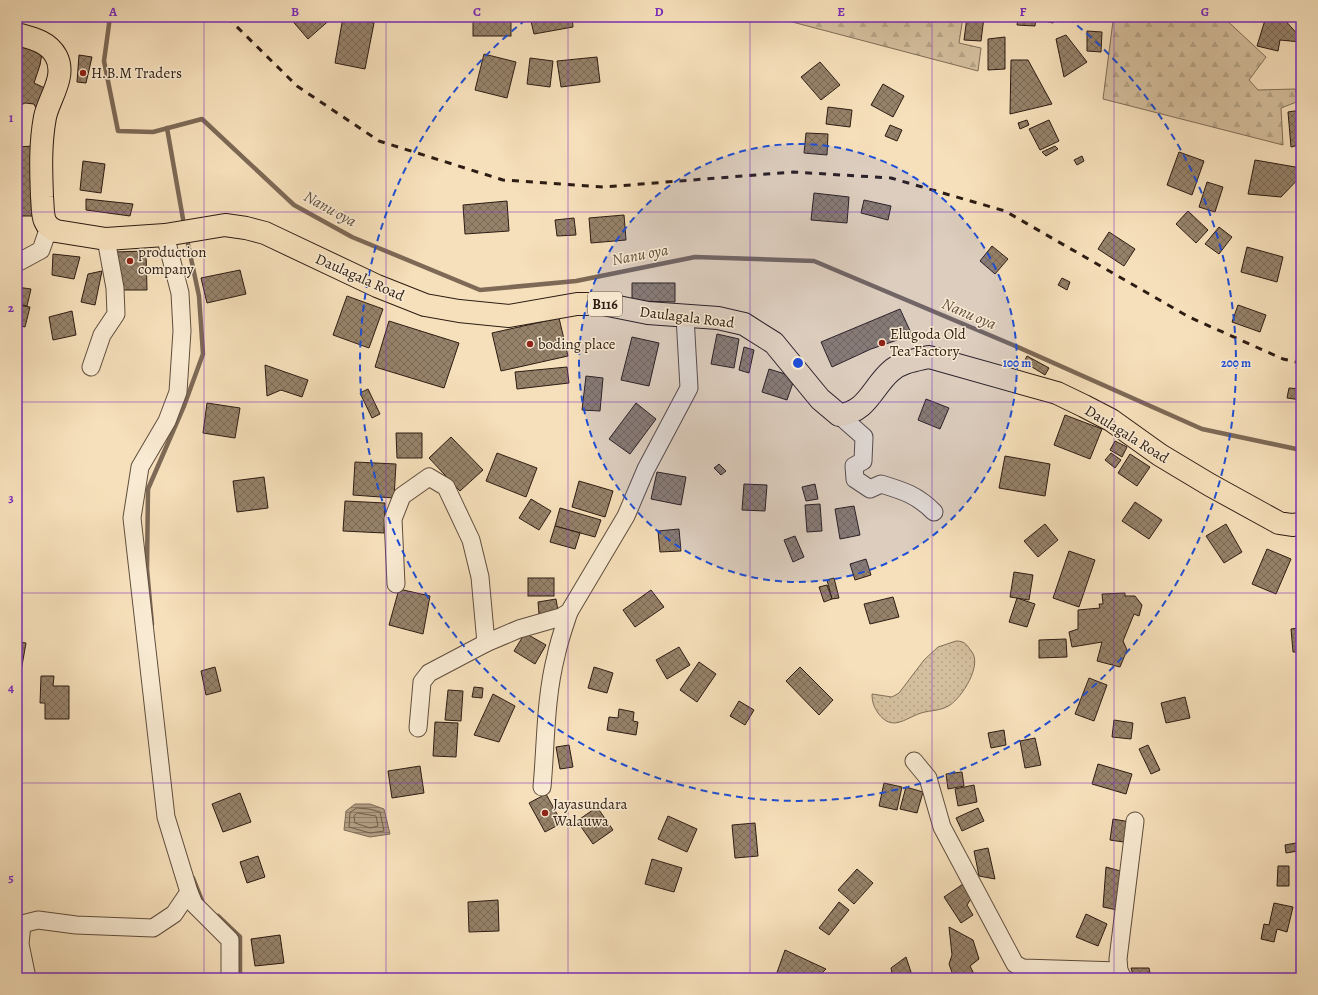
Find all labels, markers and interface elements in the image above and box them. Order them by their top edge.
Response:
text: A [108,3,118,20]
text: B [291,3,299,20]
text: C [473,3,481,20]
text: D [654,3,664,20]
text: E [837,3,845,20]
text: F [1020,3,1027,20]
text: G [1201,3,1209,20]
place label: H.B.M Traders [91,63,182,83]
marker: H.B.M Traders [78,68,88,78]
text: 1 [9,109,14,126]
water label: Nanu oya [300,186,361,233]
water label: Nanu oya [610,239,671,271]
place label: production company [138,242,206,279]
street label: Daulagala Road [312,248,409,306]
marker: production company [125,256,135,266]
road number: B116 [588,292,622,316]
water label: Nanu oya [939,293,1000,335]
text: 2 [8,299,15,316]
street label: Daulagala Road [638,301,737,333]
place label: Elugoda Old Tea Factory [890,324,967,361]
place label: boding place [538,334,616,354]
marker: Elugoda Old Tea Factory [877,338,887,348]
marker: boding place [525,339,535,349]
text: 100 m [1003,355,1031,371]
text: 200 m [1221,355,1251,371]
centre of rings [791,356,805,370]
street label: Daulagala Road [1081,400,1174,468]
text: 3 [8,489,14,506]
text: 4 [8,679,14,696]
place label: Jayasundara Walauwa [552,794,628,831]
marker: Jayasundara Walauwa [540,808,550,818]
text: 5 [8,869,14,886]

